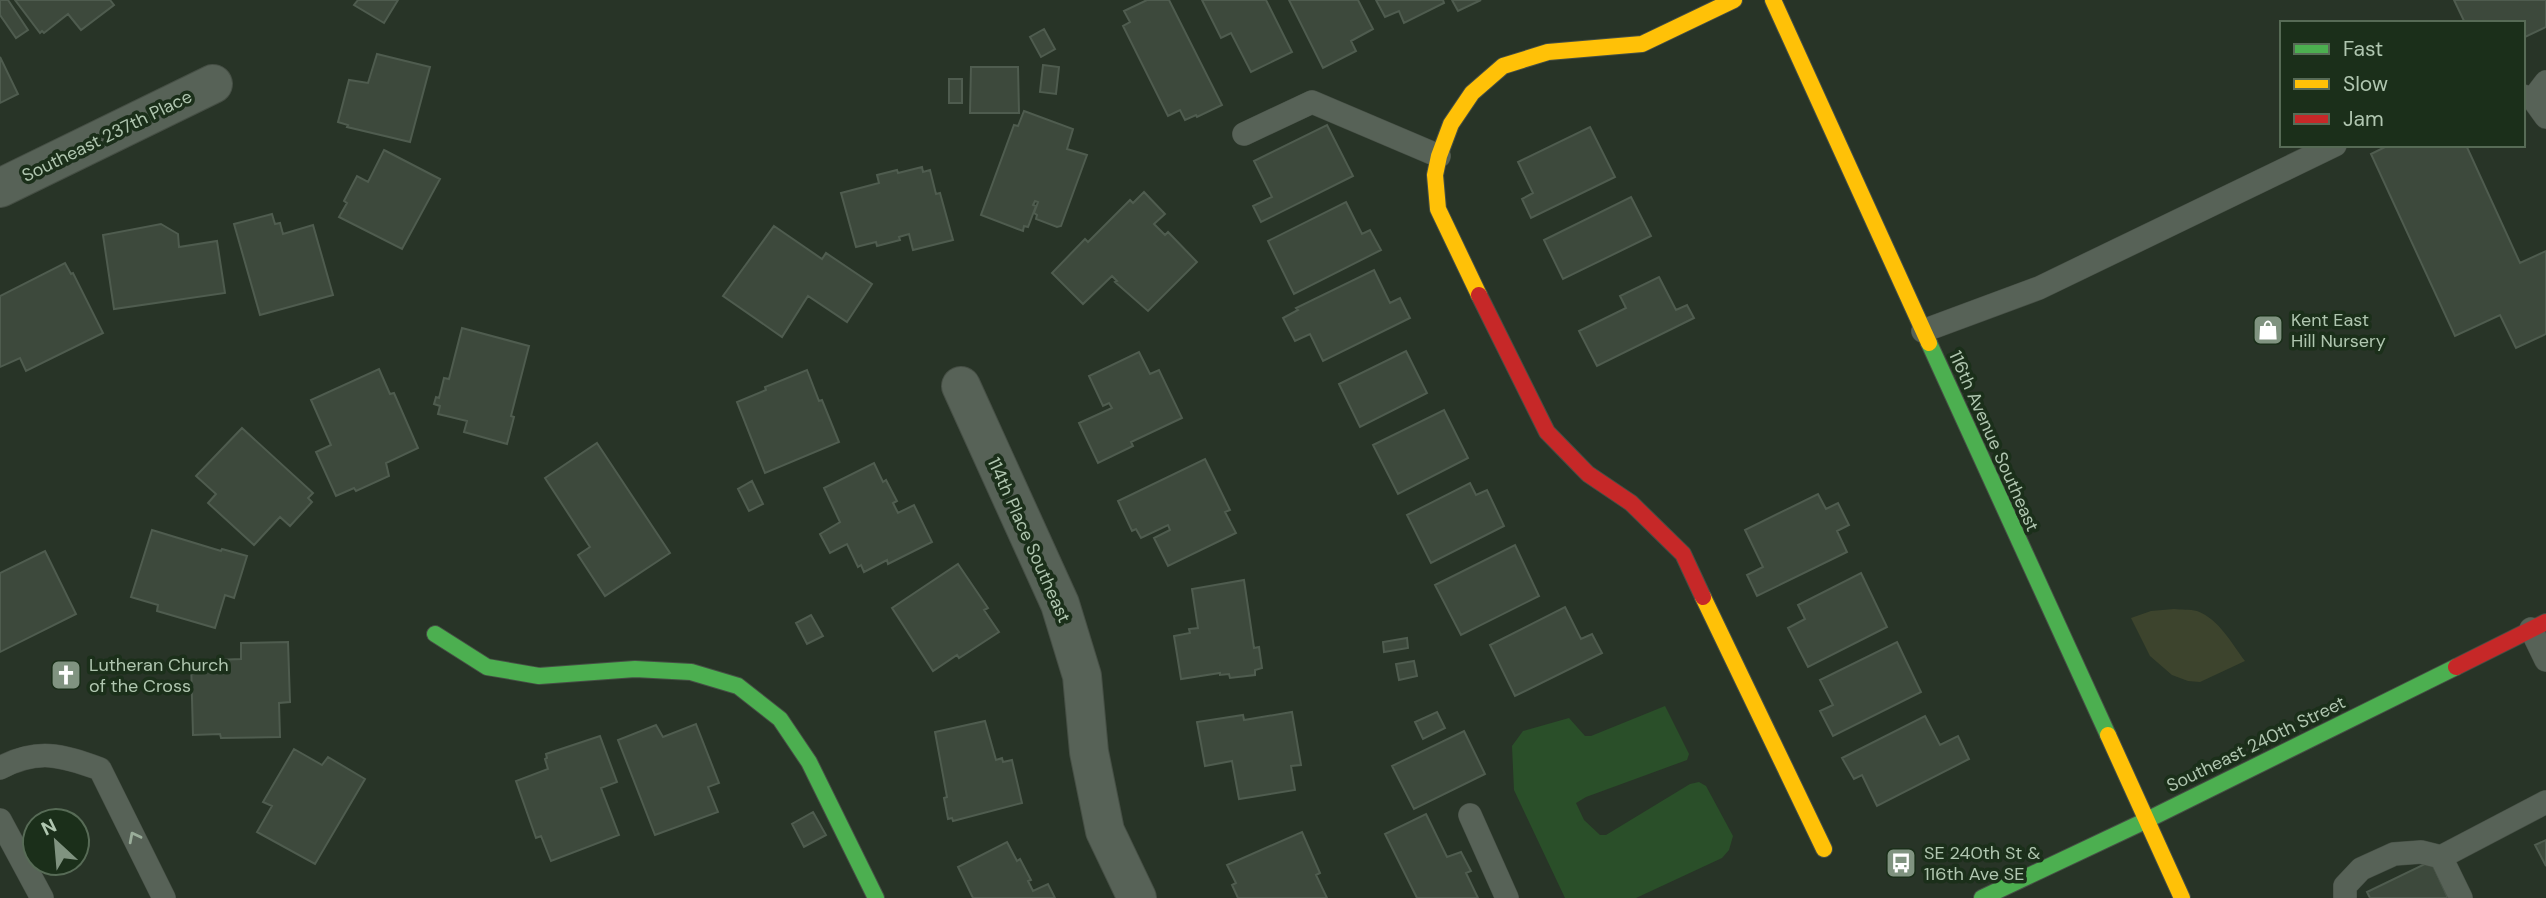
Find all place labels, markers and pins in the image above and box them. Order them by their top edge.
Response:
place label: Kent East Hill Nursery [2291,308,2386,353]
shop icon: Kent East Hill Nursery [2251,313,2285,347]
place label: Lutheran Church of the Cross [89,653,229,698]
church icon: Lutheran Church of the Cross [49,658,83,692]
place label: SE 240th St & 116th Ave SE [1924,841,2040,886]
bus stop icon: SE 240th St & 116th Ave SE [1884,846,1918,880]

